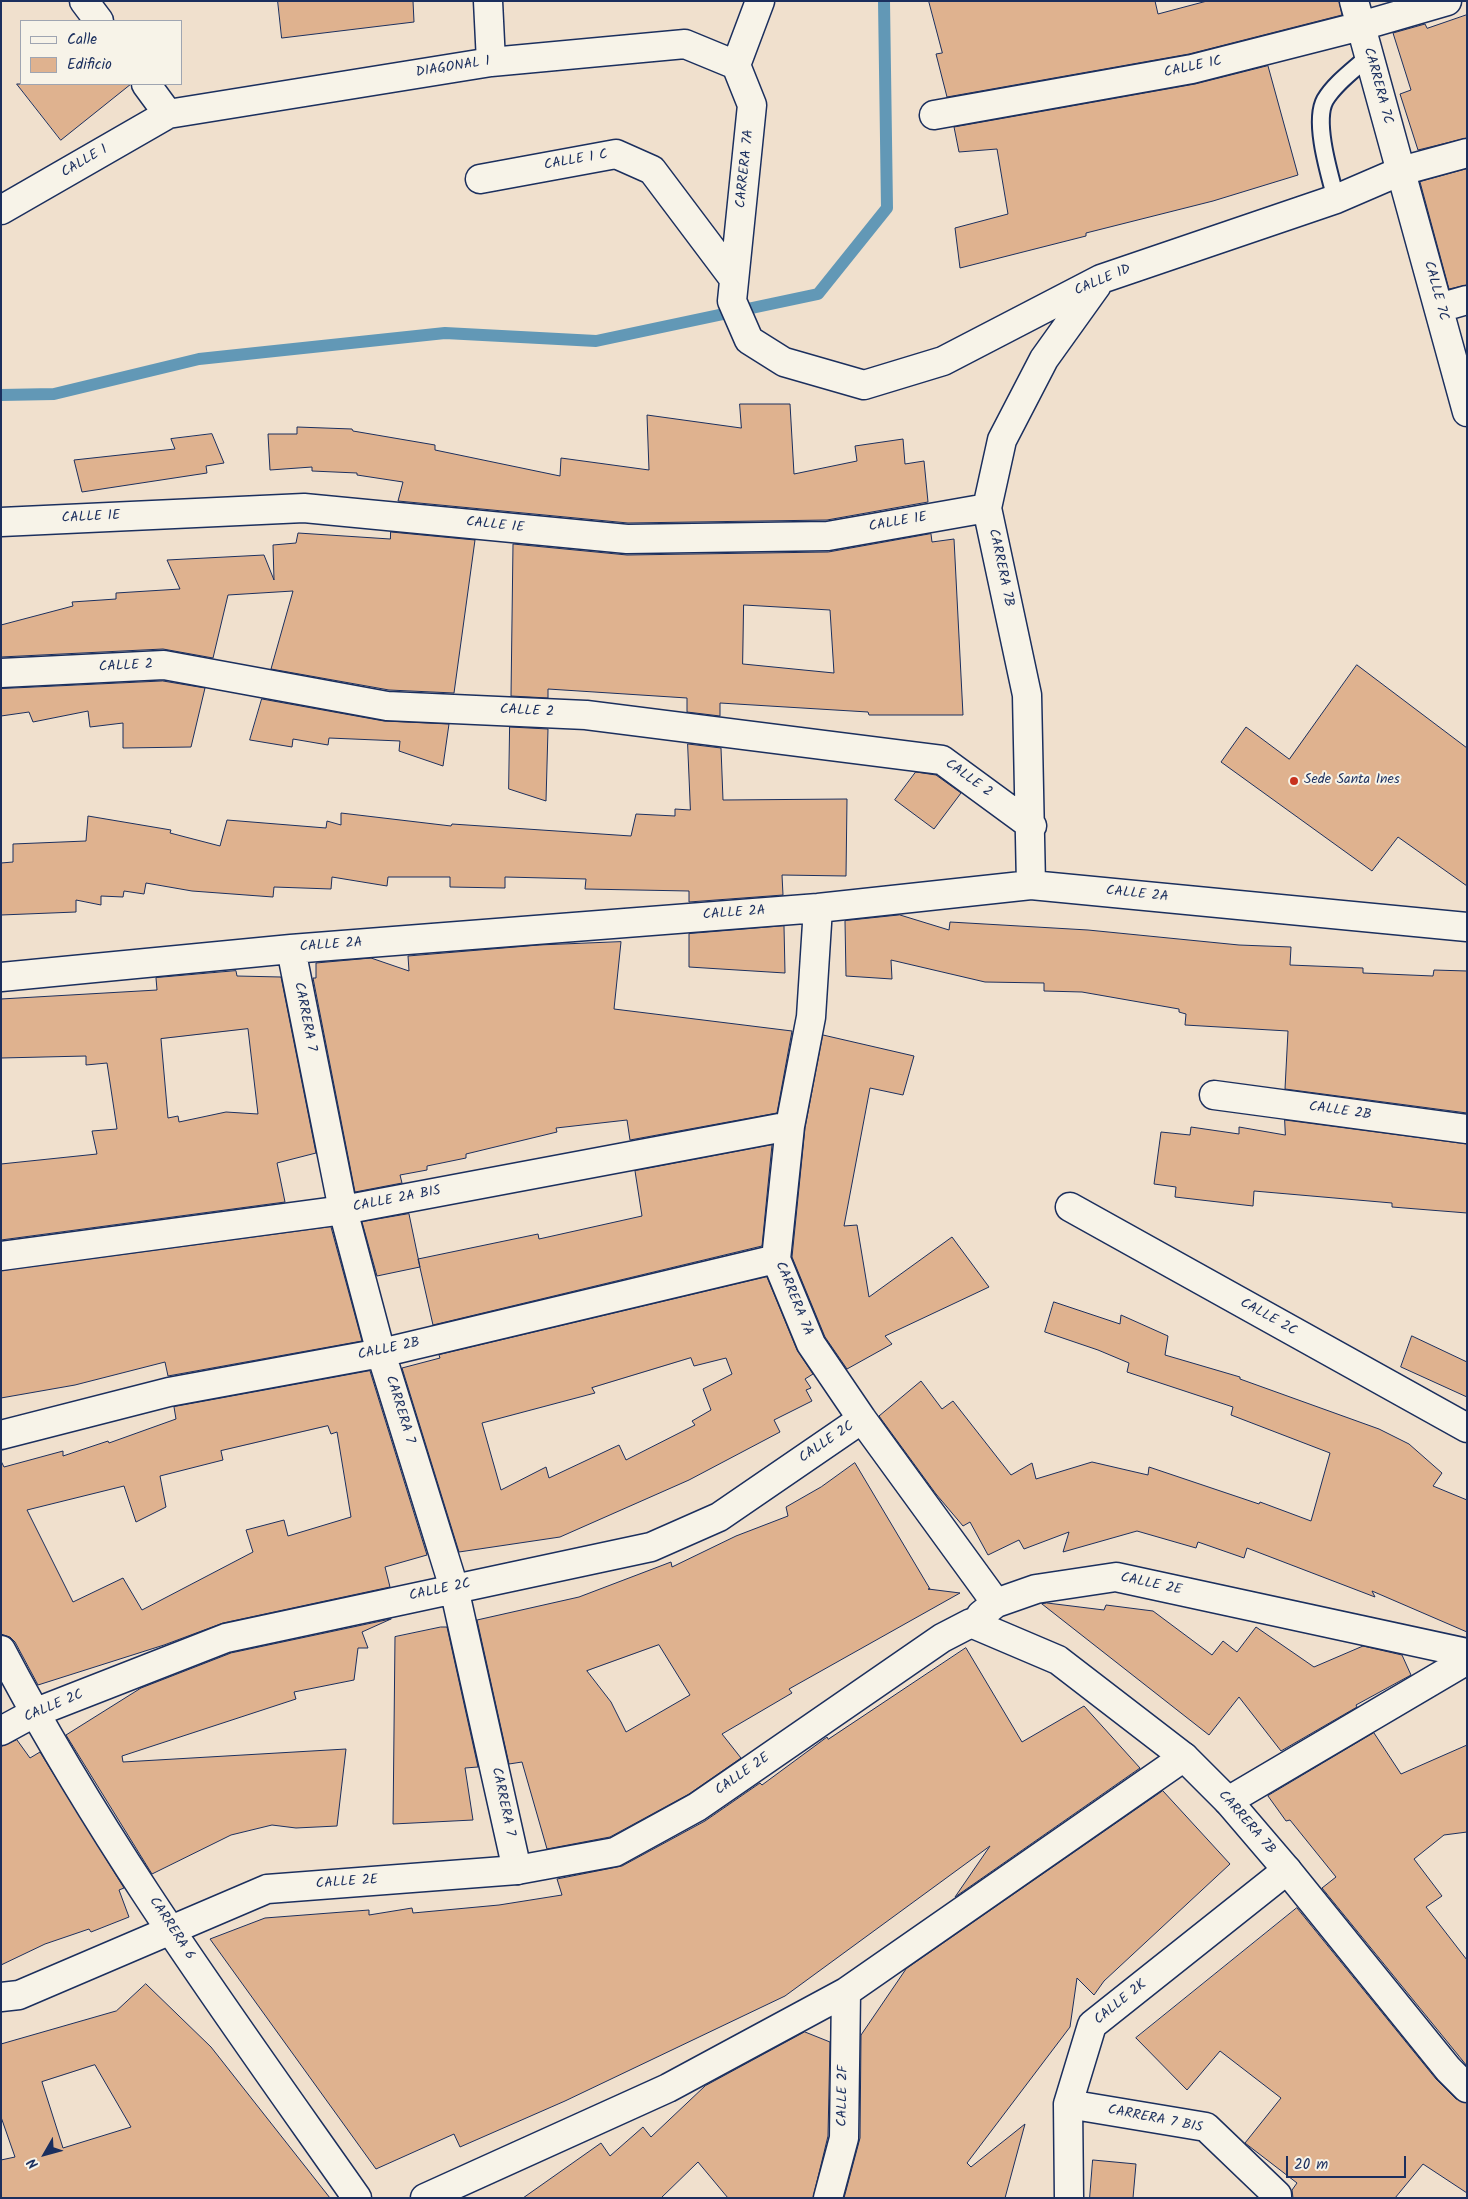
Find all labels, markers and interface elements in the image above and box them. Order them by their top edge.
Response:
legend [20,20,182,85]
text: Calle [67,28,97,52]
street label: CARRERA 7C [1359,46,1395,126]
text: Edificio [67,53,112,77]
street label: DIAGONAL 1 [415,54,491,82]
street label: CALLE 1C [1163,54,1223,82]
street label: CARRERA 7A [734,129,758,209]
street label: CALLE 1 [59,142,111,182]
street label: CALLE 1 C [543,147,609,175]
street label: CALLE 7C [1419,259,1451,323]
street label: CALLE 1D [1072,262,1134,300]
street label: CALLE 1E [61,508,121,528]
street label: CALLE 1E [868,510,928,536]
street label: CALLE 1E [465,515,525,537]
street label: CARRERA 7B [984,528,1016,608]
street label: CALLE 2 [99,657,153,677]
street label: CALLE 2 [500,702,554,722]
street label: CALLE 2 [941,756,995,802]
place label: Sede Santa Ines [1304,773,1400,789]
marker: Sede Santa Ines [1288,775,1300,787]
street label: CALLE 2A [1105,883,1169,907]
street label: CALLE 2A [702,903,766,925]
street label: CALLE 2A [299,935,363,957]
street label: CARRERA 7 [289,981,319,1053]
street label: CALLE 2B [1308,1099,1372,1125]
street label: CALLE 2A BIS [352,1183,442,1217]
street label: CARRERA 7A [770,1259,816,1339]
street label: CALLE 2C [1237,1296,1299,1340]
street label: CALLE 2B [356,1335,422,1365]
street label: CARRERA 7 [381,1374,417,1446]
street label: CALLE 2C [796,1419,858,1467]
street label: CALLE 2E [1119,1570,1183,1600]
street label: CALLE 2C [408,1576,472,1606]
street label: CALLE 2C [22,1687,86,1727]
street label: CALLE 2E [713,1750,773,1800]
street label: CARRERA 7 [486,1766,518,1838]
street label: CARRERA 7B [1214,1788,1278,1858]
street label: CALLE 2E [315,1872,379,1894]
street label: CARRERA 6 [144,1894,198,1964]
street label: CALLE 2K [1091,1977,1151,2029]
street label: CALLE 2F [835,2065,853,2127]
street label: CARRERA 7 BIS [1106,2103,1204,2137]
north arrow [20,2129,70,2179]
scale bar [1288,2146,1408,2178]
text: N [22,2153,45,2173]
text: 20 m [1294,2153,1328,2177]

